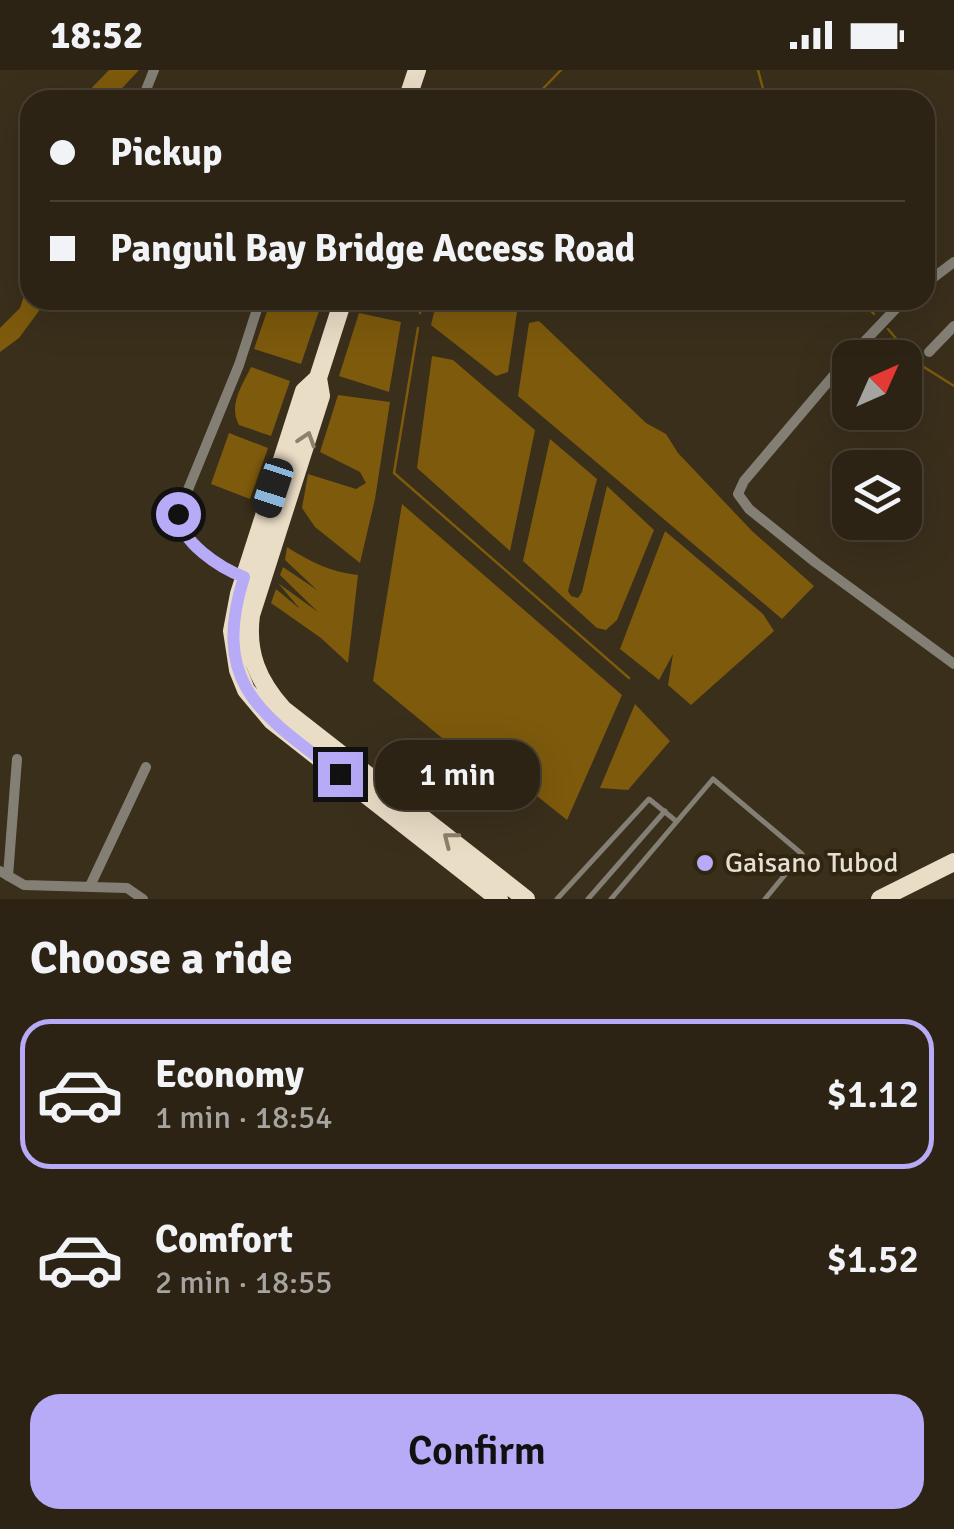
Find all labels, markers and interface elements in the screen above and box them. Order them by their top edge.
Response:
text: 18:52 [50,12,143,59]
text: Pickup [110,129,222,176]
text: Panguil Bay Bridge Access Road [110,225,635,272]
north arrow [832,340,922,430]
map controls [832,340,922,540]
one-way arrow [295,431,316,448]
button: layers [832,450,922,540]
car [249,455,297,521]
route start [156,492,201,537]
callout: 1 min [375,739,540,809]
route end [318,752,363,797]
text: 1 min [419,755,496,794]
one-way arrow [443,833,461,850]
place label: Gaisano Tubod [725,846,898,880]
marker: Gaisano Tubod [694,852,716,874]
text: Choose a ride [30,931,293,986]
icon: car [35,1049,125,1139]
text: Economy [155,1051,304,1098]
text: $1.12 [826,1071,919,1118]
text: 1 min · 18:54 [155,1098,333,1137]
icon: car [35,1214,125,1304]
text: Comfort [155,1216,293,1263]
text: $1.52 [826,1236,919,1283]
text: 2 min · 18:55 [155,1263,333,1302]
button: Confirm [30,1394,924,1509]

